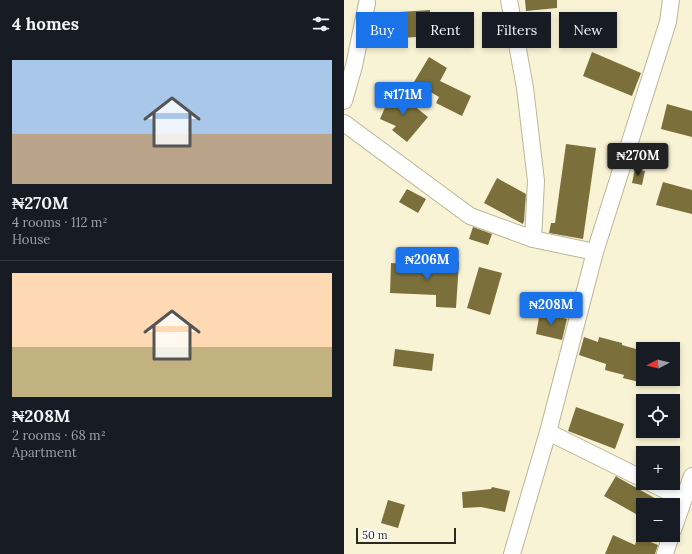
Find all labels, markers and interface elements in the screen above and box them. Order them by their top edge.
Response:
chip: Buy [356,12,408,48]
chip: Rent [416,12,474,48]
chip: Filters [482,12,551,48]
chip: New [559,12,617,48]
text: 4 homes [12,13,79,35]
icon: filters [310,13,332,35]
pin: ₦171M [375,82,431,116]
icon: home [136,86,208,158]
text: ₦171M [384,86,422,103]
pin: ₦270M [610,143,666,177]
text: ₦270M [616,147,660,164]
text: ₦270M [12,192,69,214]
text: 4 rooms · 112 m² [12,214,107,231]
text: House [12,231,50,248]
pin: ₦206M [399,247,455,281]
text: ₦206M [405,251,449,268]
pin: ₦208M [523,292,579,326]
text: ₦208M [529,296,573,313]
icon: home [136,299,208,371]
north arrow [636,342,680,386]
map controls [636,342,680,542]
button: locate [636,394,680,438]
text: ₦208M [12,405,70,427]
text: 2 rooms · 68 m² [12,427,106,444]
text: Apartment [12,444,77,461]
button: + [636,446,680,490]
button: − [636,498,680,542]
scale bar [356,526,456,545]
text: 50 m [362,528,388,542]

